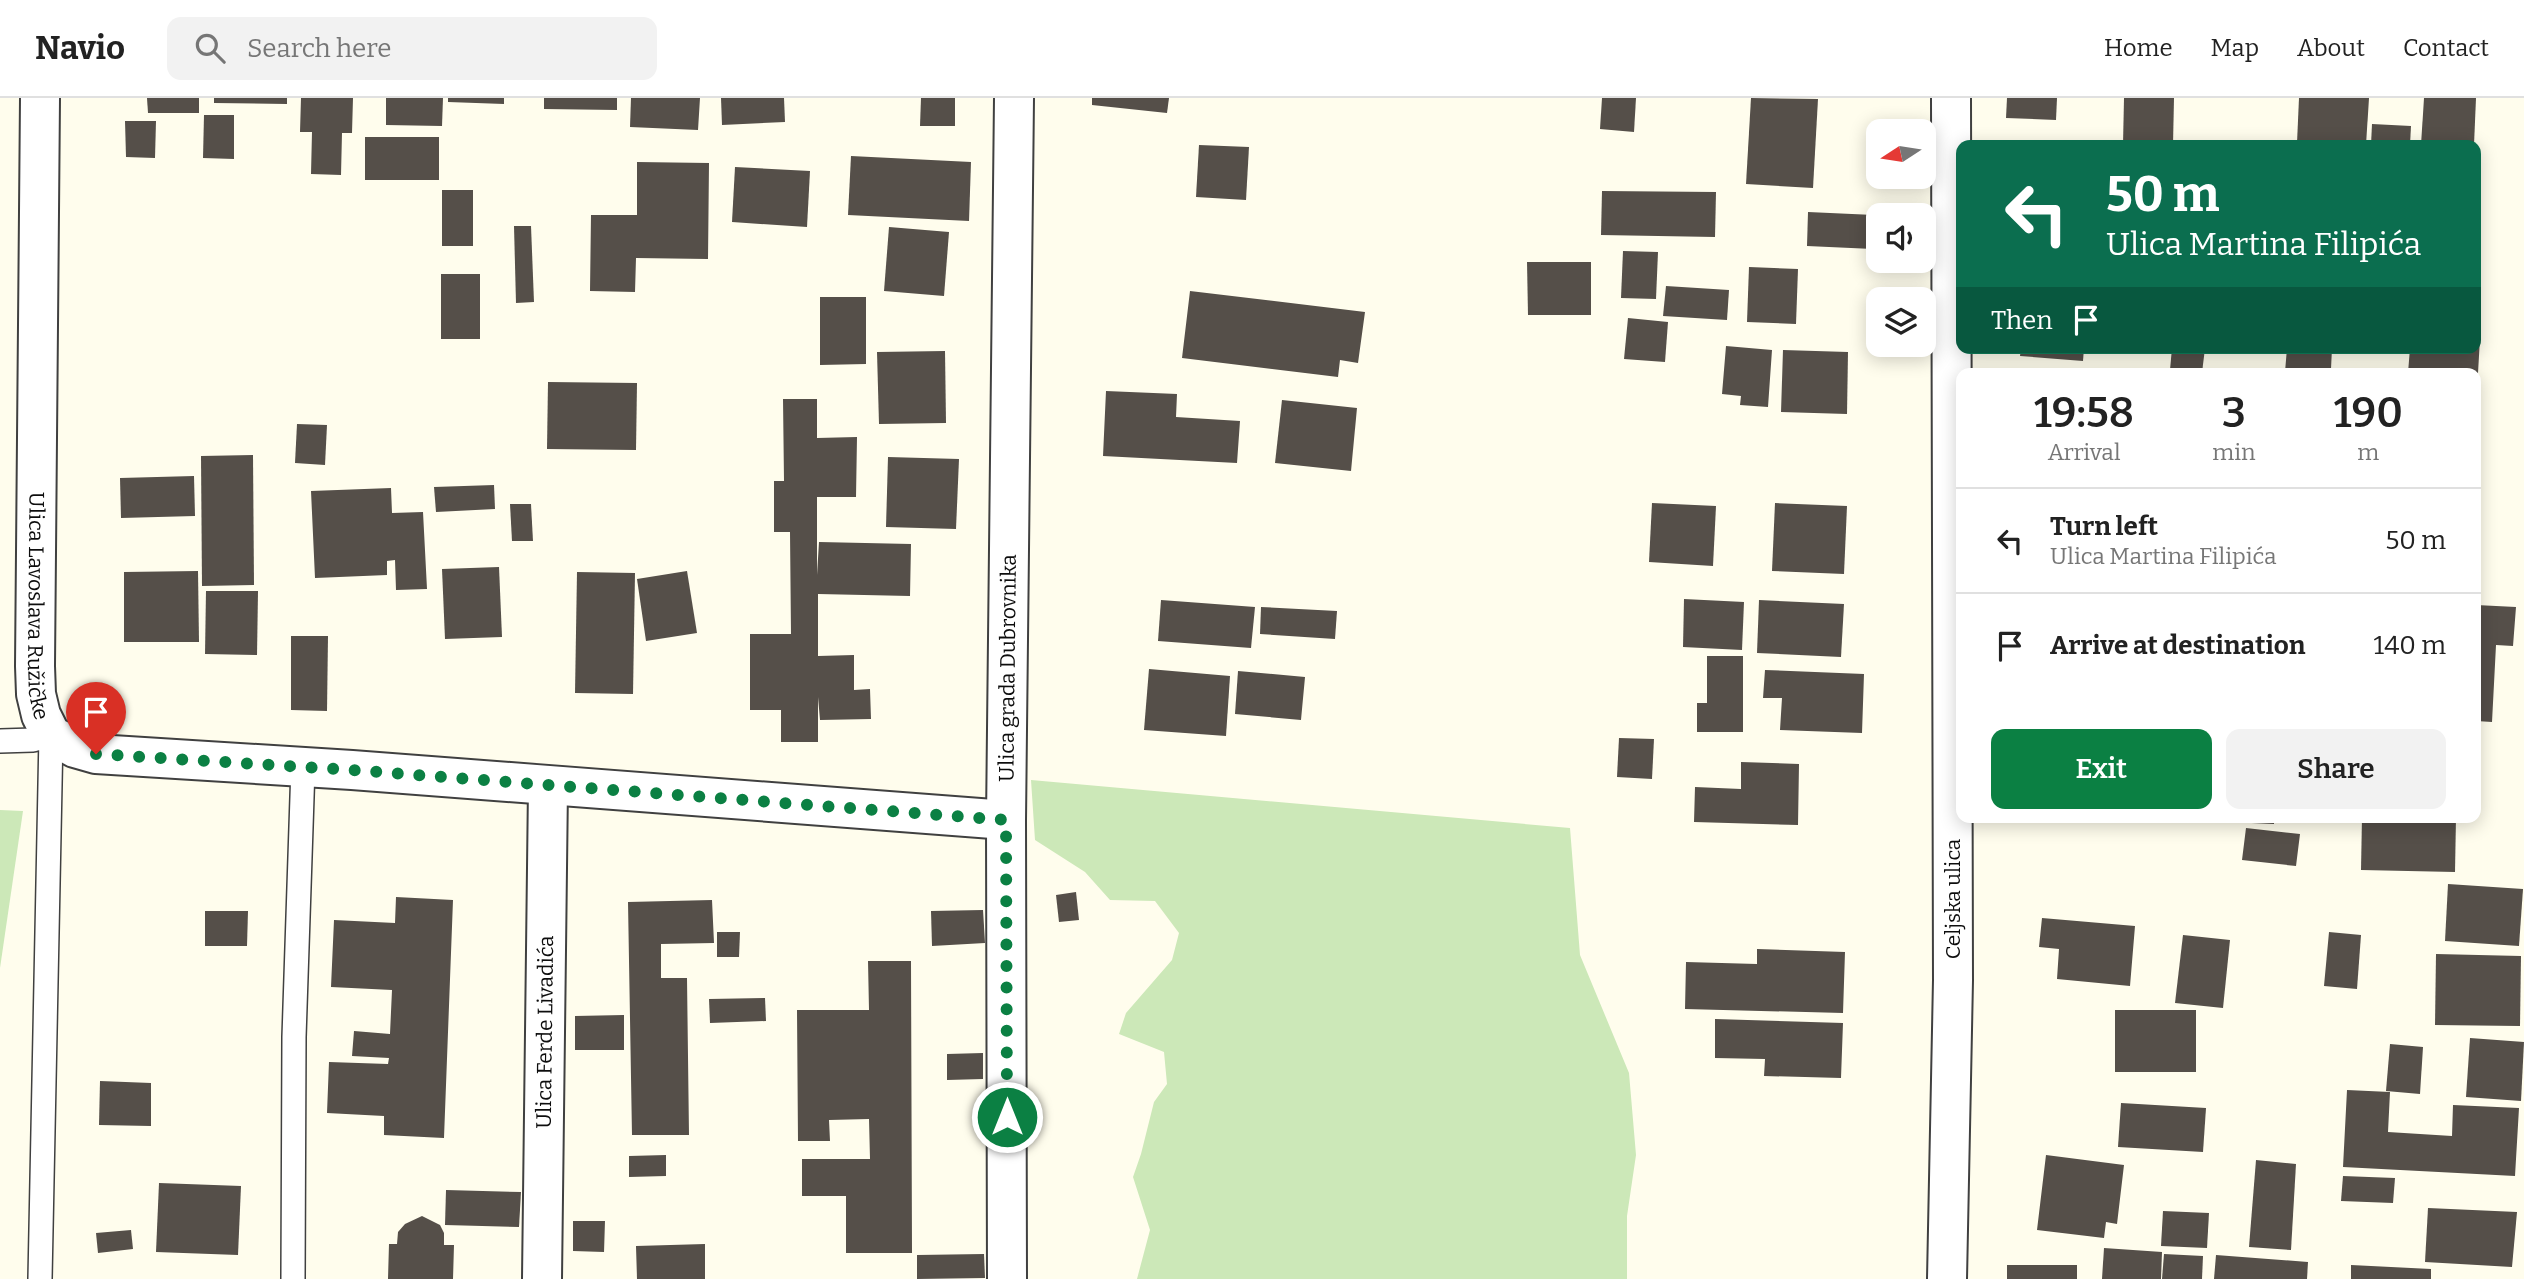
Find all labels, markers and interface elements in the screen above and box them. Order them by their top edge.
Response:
search box [167,17,657,80]
text: Navio [35,28,125,68]
icon: search [191,29,229,67]
text: Search here [247,33,391,64]
text: Home [2104,34,2173,62]
text: Map [2211,34,2259,62]
text: About [2297,34,2365,62]
text: Contact [2403,34,2489,62]
north arrow [1866,119,1936,189]
map controls [1866,119,1936,357]
text: 50 m [2106,165,2219,224]
icon: left [1991,168,2082,259]
button: sound [1866,203,1936,273]
text: Ulica Martina Filipića [2106,225,2421,263]
button: layers [1866,287,1936,357]
icon: arrive [2067,301,2105,339]
text: Then [1991,305,2053,336]
text: 19:58 [2034,388,2134,438]
text: 3 [2222,388,2246,438]
text: 190 [2334,388,2403,438]
text: Arrival [2048,438,2121,466]
text: min [2212,438,2256,466]
text: m [2357,438,2379,466]
street label: Ulica Lavoslava Ružičke [22,492,55,722]
text: Turn left [2050,511,2158,542]
icon: left [1991,522,2029,560]
text: 50 m [2385,525,2446,556]
text: Ulica Martina Filipića [2050,542,2277,570]
street label: Ulica grada Dubrovnika [993,554,1022,782]
icon: arrive [1991,627,2029,665]
text: Arrive at destination [2050,630,2305,661]
text: 140 m [2374,630,2446,661]
pin [66,682,126,754]
icon: arrive [77,693,115,731]
button: Exit [1991,729,2212,809]
button: Share [2226,729,2446,809]
street label: Celjska ulica [1940,838,1966,959]
street label: Ulica Ferde Livadića [531,935,559,1129]
position arrow [970,1080,1044,1154]

